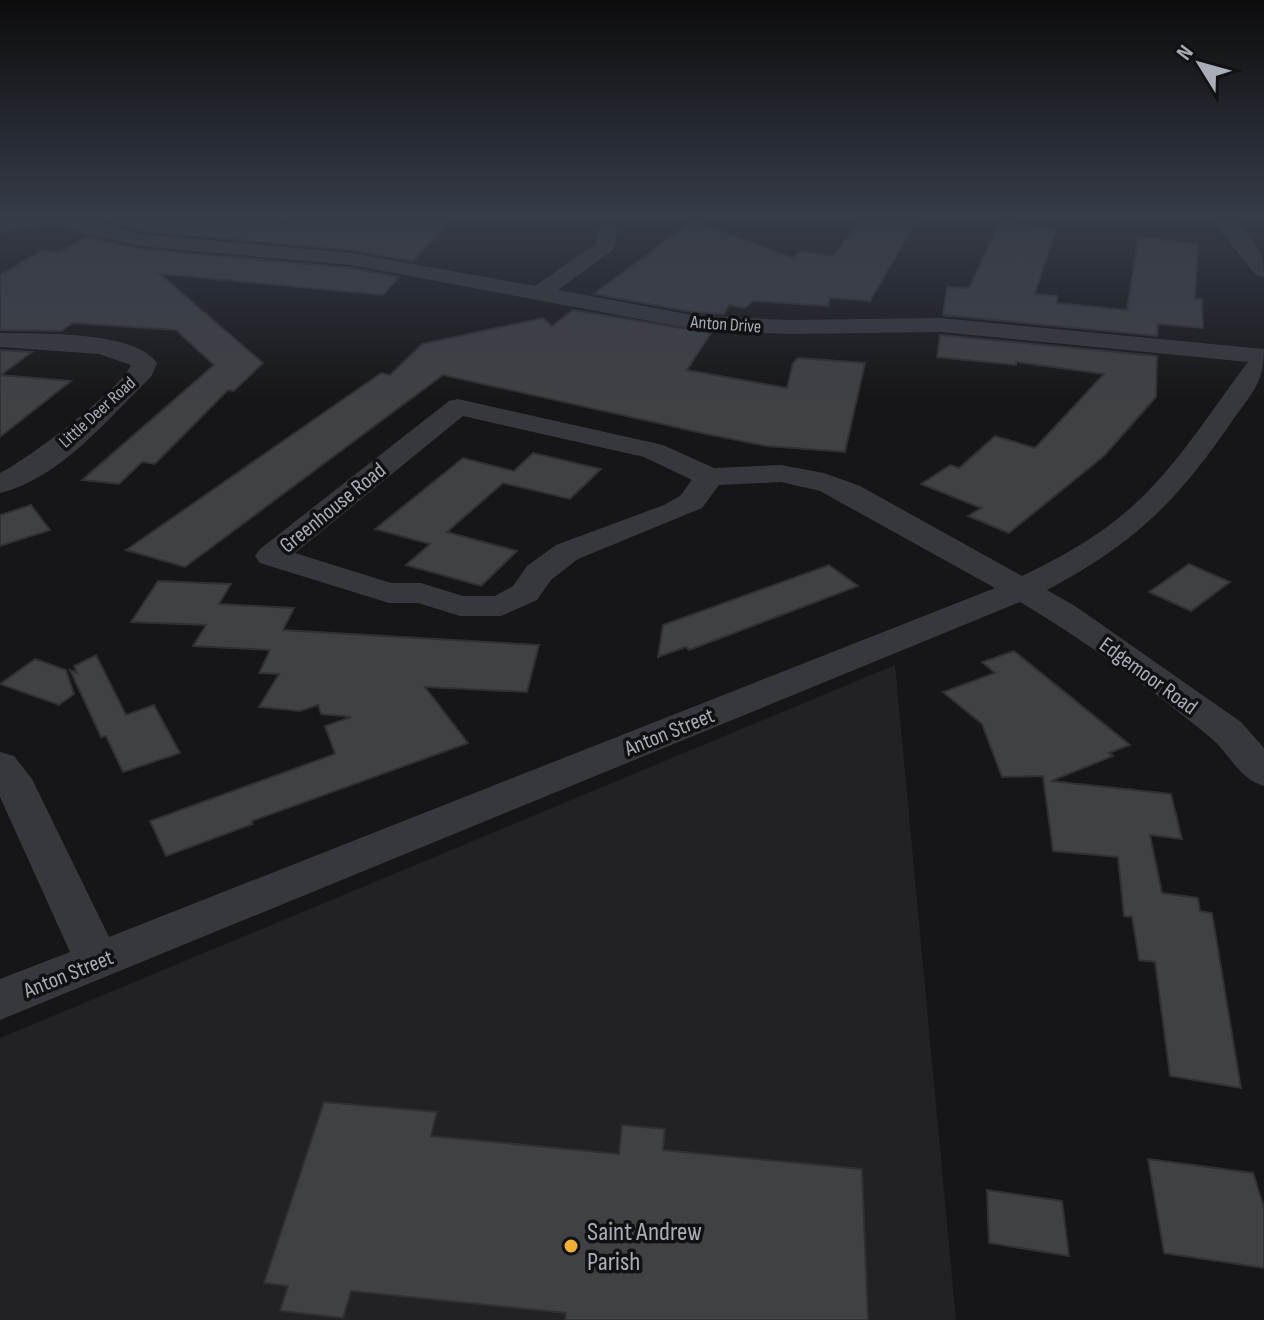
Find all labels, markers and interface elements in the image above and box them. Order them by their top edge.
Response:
north arrow [1160,24,1240,104]
text: N [1171,40,1200,66]
street label: Anton Drive [689,311,762,337]
street label: Little Deer Road [55,373,140,452]
street label: Greenhouse Road [274,457,391,559]
street label: Edgemoor Road [1094,632,1202,721]
street label: Anton Street [620,702,719,763]
street label: Anton Street [19,944,118,1005]
place label: Saint Andrew Parish [587,1217,702,1278]
marker: Saint Andrew Parish [562,1237,580,1255]

